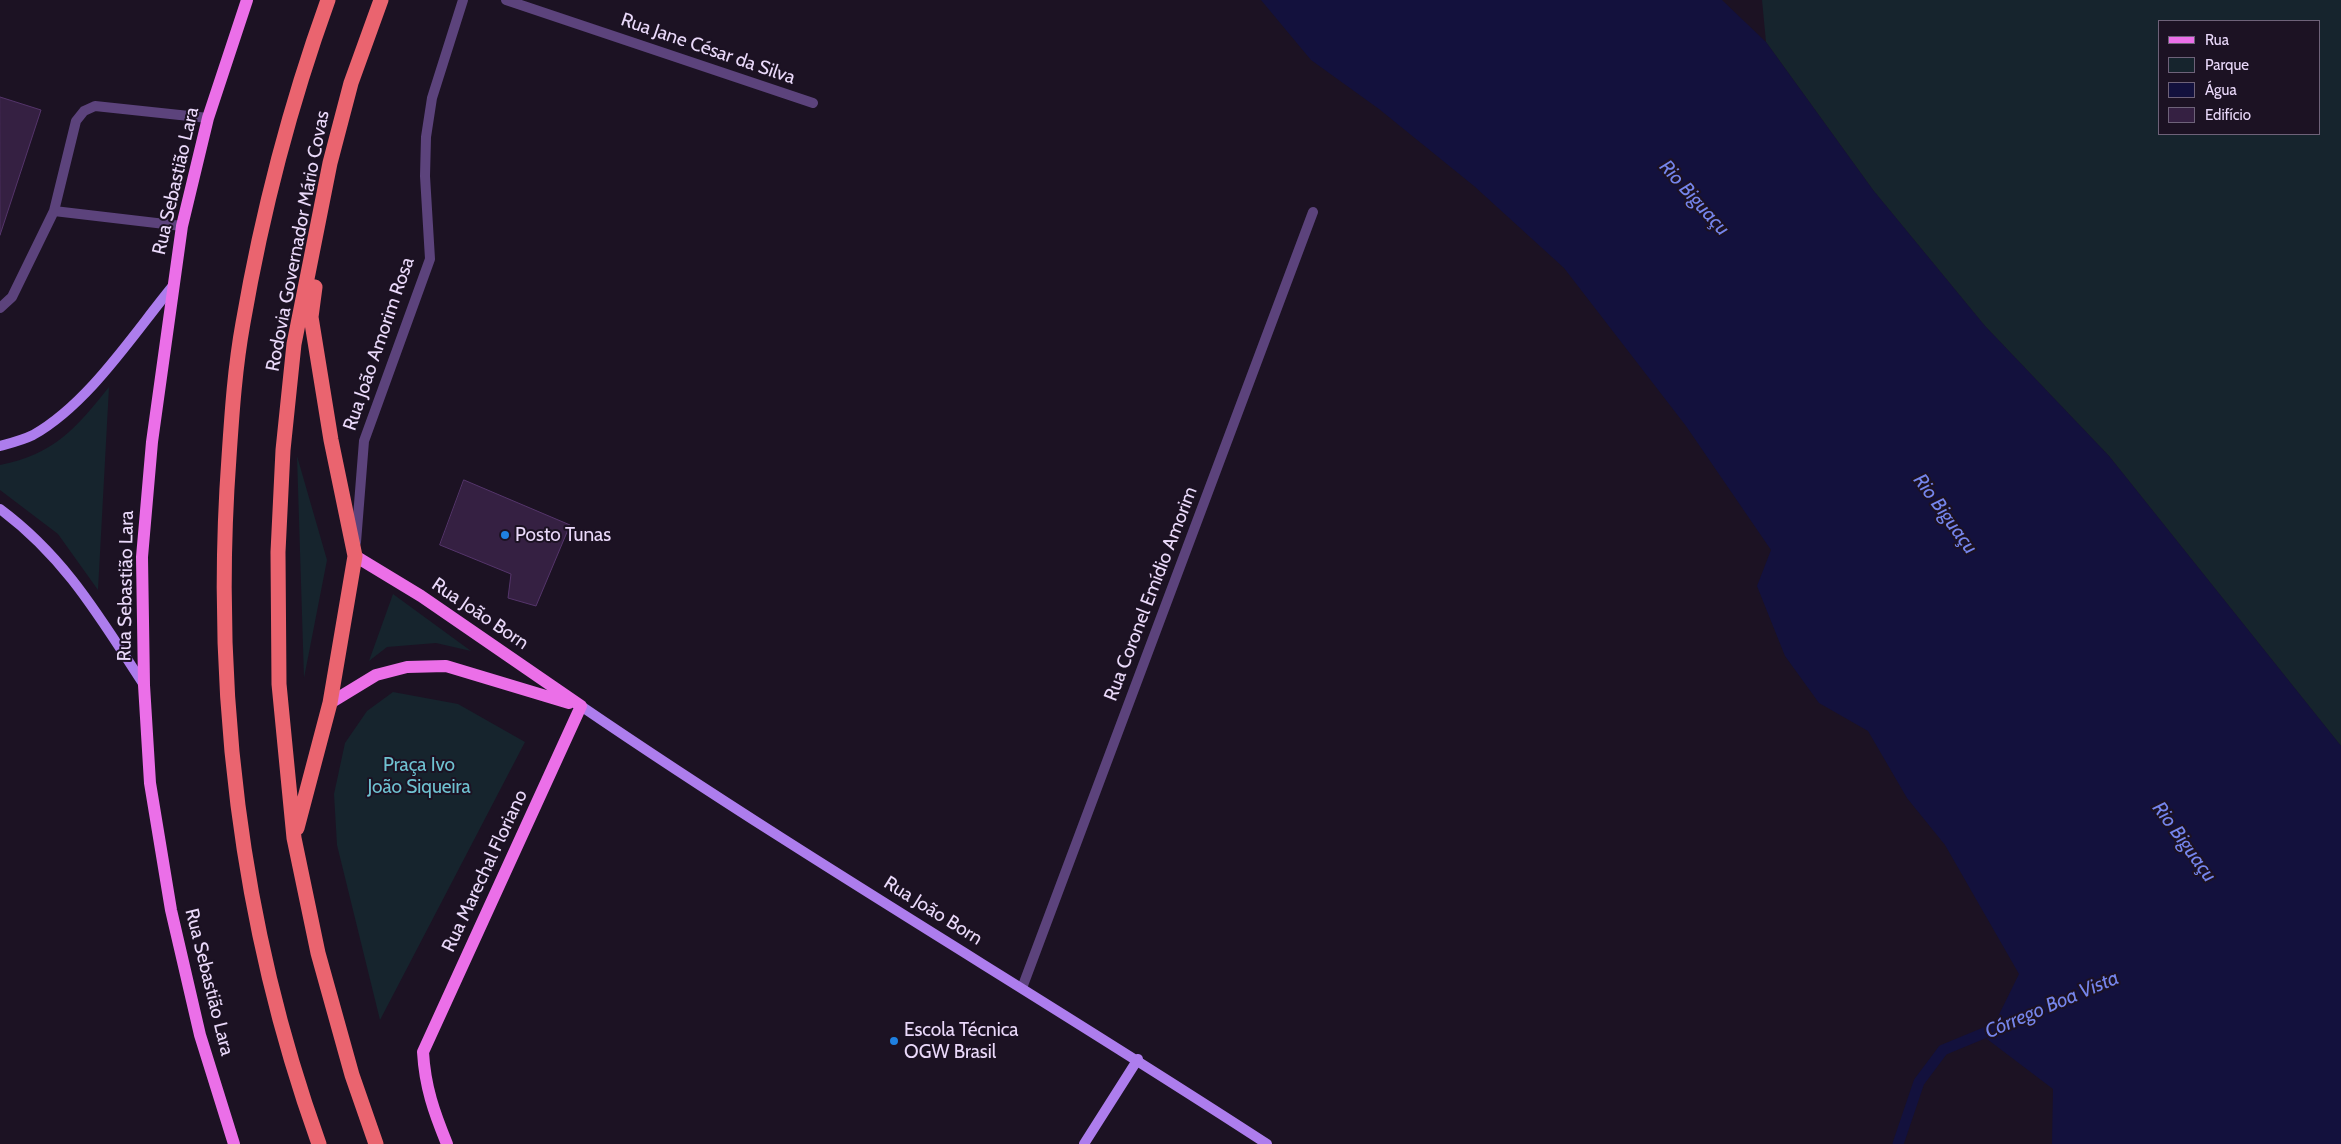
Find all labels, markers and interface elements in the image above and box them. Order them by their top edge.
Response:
street label: Rua Jane César da Silva [618,8,798,90]
legend [2158,20,2321,135]
text: Rua [2205,31,2229,49]
text: Parque [2205,56,2249,74]
text: Água [2205,81,2237,99]
street label: Rua Sebastião Lara [148,105,204,257]
text: Edifício [2205,106,2251,124]
street label: Rodovia Governador Mário Covas [262,109,334,373]
water label: Rio Biguaçu [1654,155,1734,241]
street label: Rua João Amorim Rosa [339,254,419,434]
water label: Rio Biguaçu [1908,469,1982,559]
street label: Rua Coronel Emídio Amorim [1100,484,1202,704]
street label: Rua Sebastião Lara [113,510,139,662]
place label: Posto Tunas [515,524,611,546]
marker: Posto Tunas [499,529,511,541]
street label: Rua João Born [427,573,533,655]
park label: Praça Ivo João Siqueira [367,754,471,798]
street label: Rua Marechal Floriano [437,786,533,956]
water label: Rio Biguaçu [2147,797,2221,887]
street label: Rua João Born [880,872,986,950]
street label: Rua Sebastião Lara [180,906,238,1058]
water label: Córrego Boa Vista [1981,966,2123,1044]
place label: Escola Técnica OGW Brasil [904,1019,1018,1063]
marker: Escola Técnica OGW Brasil [888,1035,900,1047]

